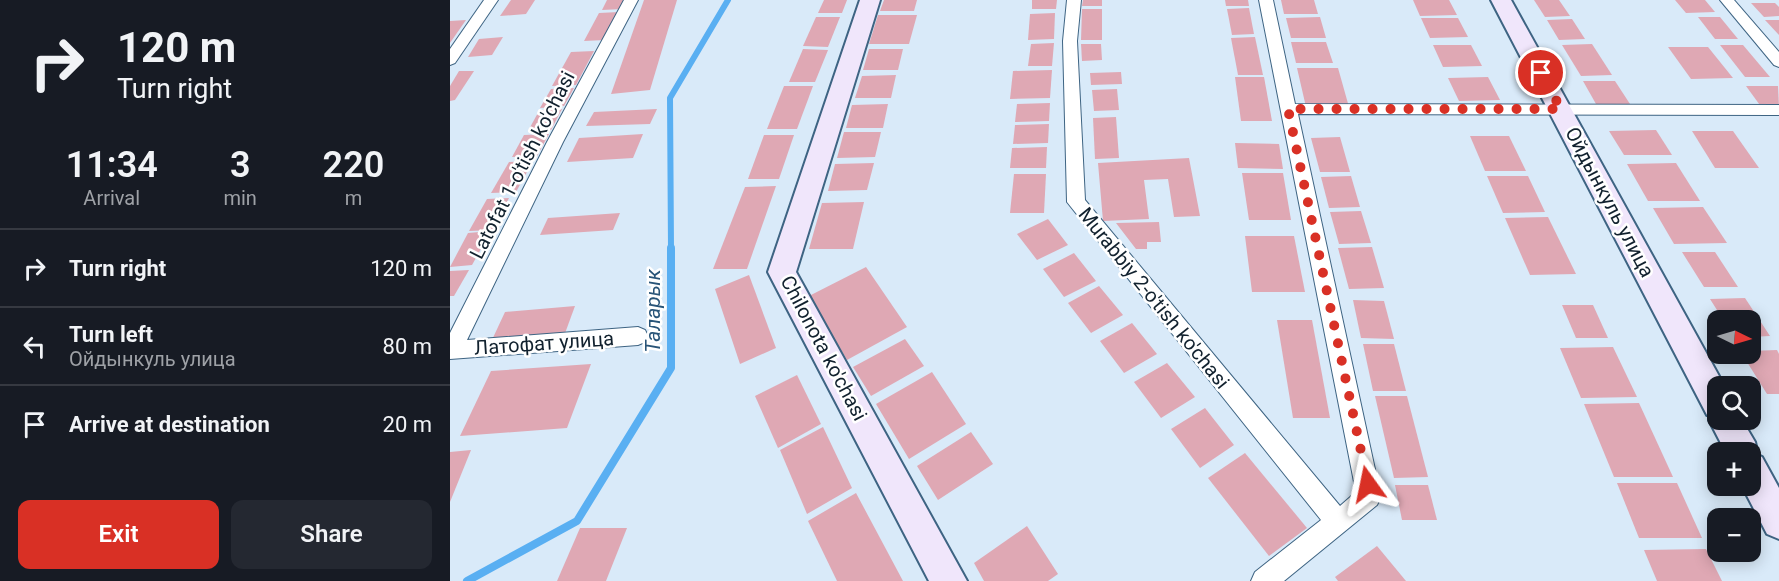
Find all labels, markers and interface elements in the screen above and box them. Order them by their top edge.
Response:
text: 120 m [117,23,236,72]
icon: right [18,24,96,102]
pin [1515,47,1566,98]
icon: arrive [1524,56,1557,89]
street label: Latofat 1-o'tish ko'chasi [464,67,580,263]
text: Turn right [117,73,232,105]
street label: Ойдынкуль улица [1560,123,1660,281]
text: 11:34 [66,144,158,186]
text: 3 [230,144,250,186]
text: 220 [323,144,384,186]
text: Arrival [83,186,140,210]
text: min [223,186,257,210]
text: m [345,186,362,210]
street label: Murabbiy 2-o'tish ko'chasi [1073,203,1235,393]
icon: right [18,252,51,285]
text: Turn right [69,256,166,281]
text: 120 m [370,256,432,281]
water label: Таларык [641,268,665,353]
street label: Chilonota ko'chasi [776,271,872,425]
north arrow [1707,310,1761,364]
map controls [1707,310,1761,562]
text: Turn left [69,322,153,347]
street label: Латофат улица [473,326,615,360]
icon: left [18,330,51,363]
text: 80 m [383,334,432,359]
text: Ойдынкуль улица [69,347,236,371]
button: search [1707,376,1761,430]
icon: arrive [18,408,51,441]
text: Arrive at destination [69,412,270,437]
text: 20 m [383,412,432,437]
button: + [1707,442,1761,496]
position arrow [1336,452,1400,516]
button: Exit [18,500,219,569]
button: Share [231,500,432,569]
button: − [1707,508,1761,562]

